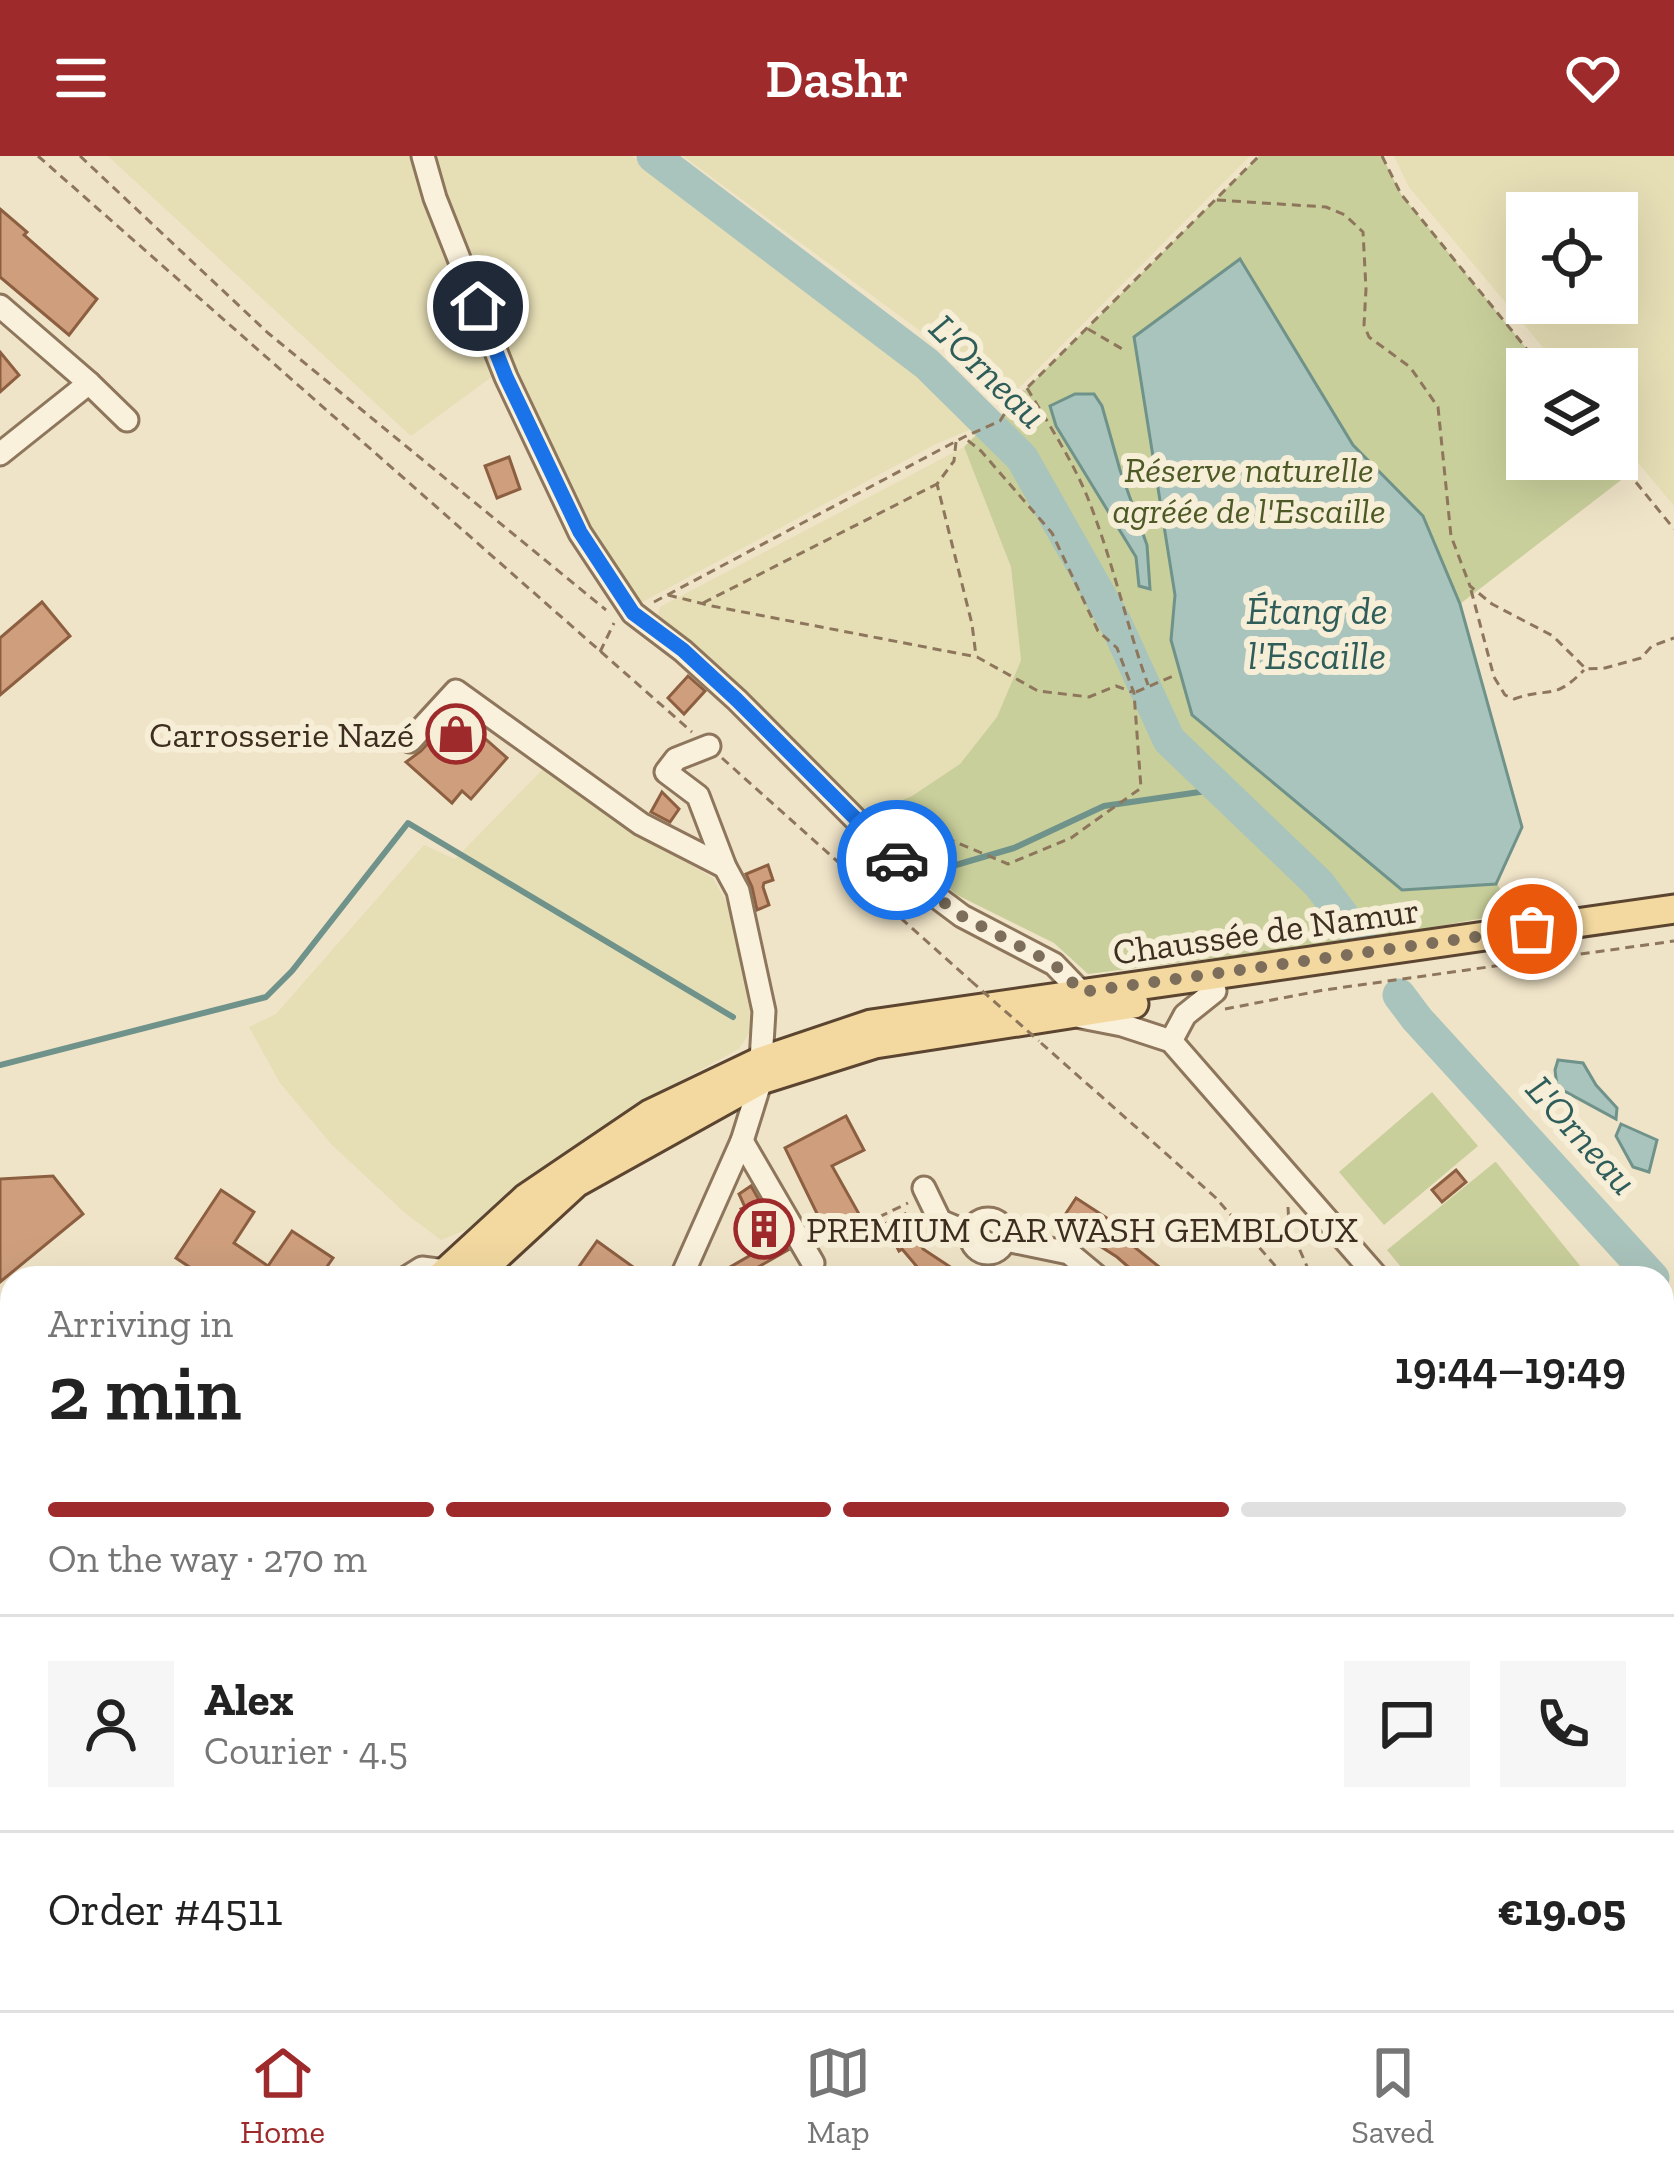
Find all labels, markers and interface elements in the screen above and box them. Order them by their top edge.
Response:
icon: menu [48,45,114,111]
icon: heart [1560,45,1626,111]
text: Dashr [765,46,909,111]
map controls [1506,192,1638,480]
button: locate [1506,192,1638,324]
pin [427,255,529,357]
icon: home [445,273,511,339]
water label: L'Orneau [920,304,1056,438]
button: layers [1506,348,1638,480]
park label: Réserve naturelle agréée de l'Escaille [1112,448,1386,532]
water label: Étang de l'Escaille [1246,587,1388,679]
shop icon: Carrosserie Nazé [425,703,487,765]
place label: Carrosserie Nazé [149,713,414,756]
courier [837,800,957,920]
icon: car [864,827,930,893]
pin [1481,878,1583,980]
street label: Chaussée de Namur [1110,888,1422,974]
icon: bag [1499,896,1565,962]
water label: L'Orneau [1516,1066,1648,1204]
building icon: PREMIUM CAR WASH GEMBLOUX [733,1198,795,1260]
place label: PREMIUM CAR WASH GEMBLOUX [806,1208,1358,1251]
text: Arriving in [48,1300,233,1347]
text: 19:44–19:49 [1395,1341,1626,1395]
text: 2 min [48,1345,241,1439]
text: On the way · 270 m [48,1535,367,1582]
button: person [48,1661,174,1787]
button: chat [1344,1661,1470,1787]
button: phone [1500,1661,1626,1787]
text: Alex [204,1673,294,1727]
text: Courier · 4.5 [204,1727,408,1774]
text: Order #4511 [48,1883,283,1937]
text: €19.05 [1497,1883,1626,1937]
tab: Home [240,2040,325,2151]
tab: Map [805,2040,871,2151]
tab: Saved [1351,2040,1434,2151]

